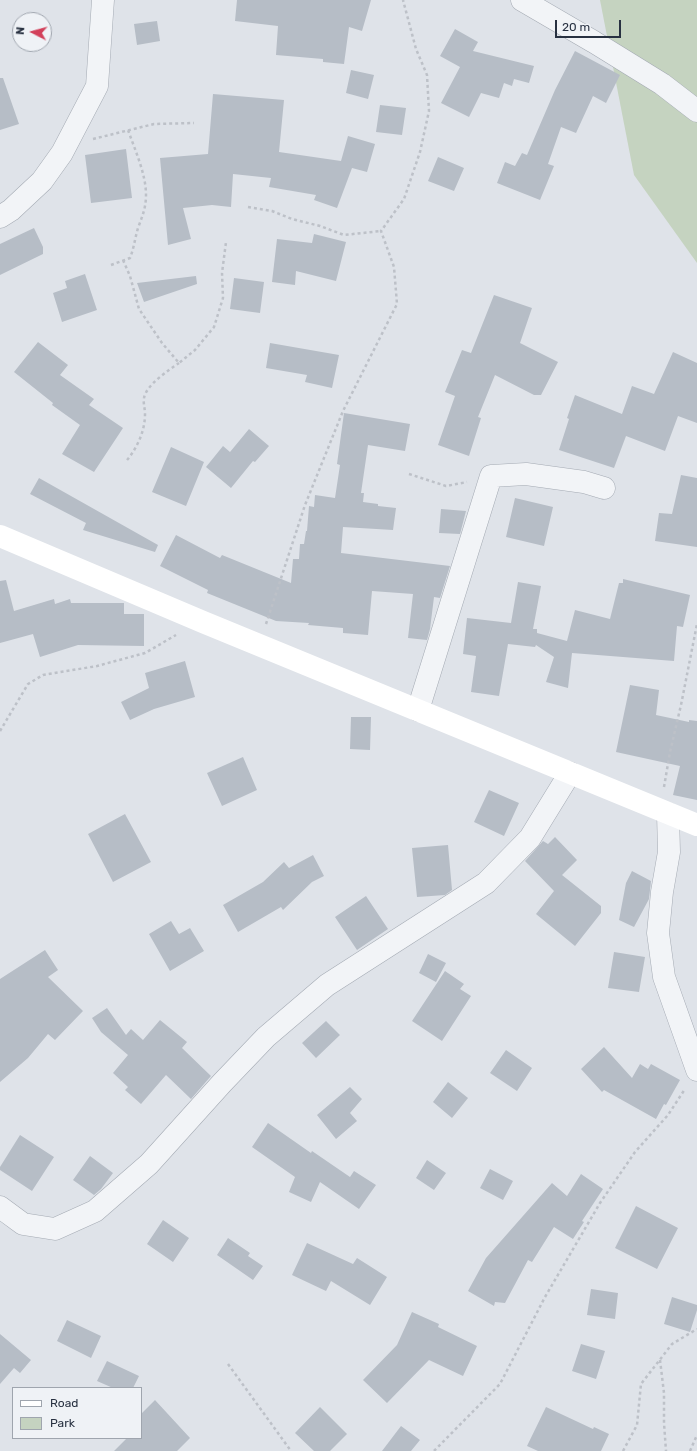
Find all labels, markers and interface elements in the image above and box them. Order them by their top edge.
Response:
north arrow [12,12,52,52]
scale bar [557,12,623,38]
text: 20 m [562,20,590,34]
text: N [14,26,27,35]
legend [12,1387,142,1439]
text: Road [50,1396,78,1410]
text: Park [50,1416,75,1430]

